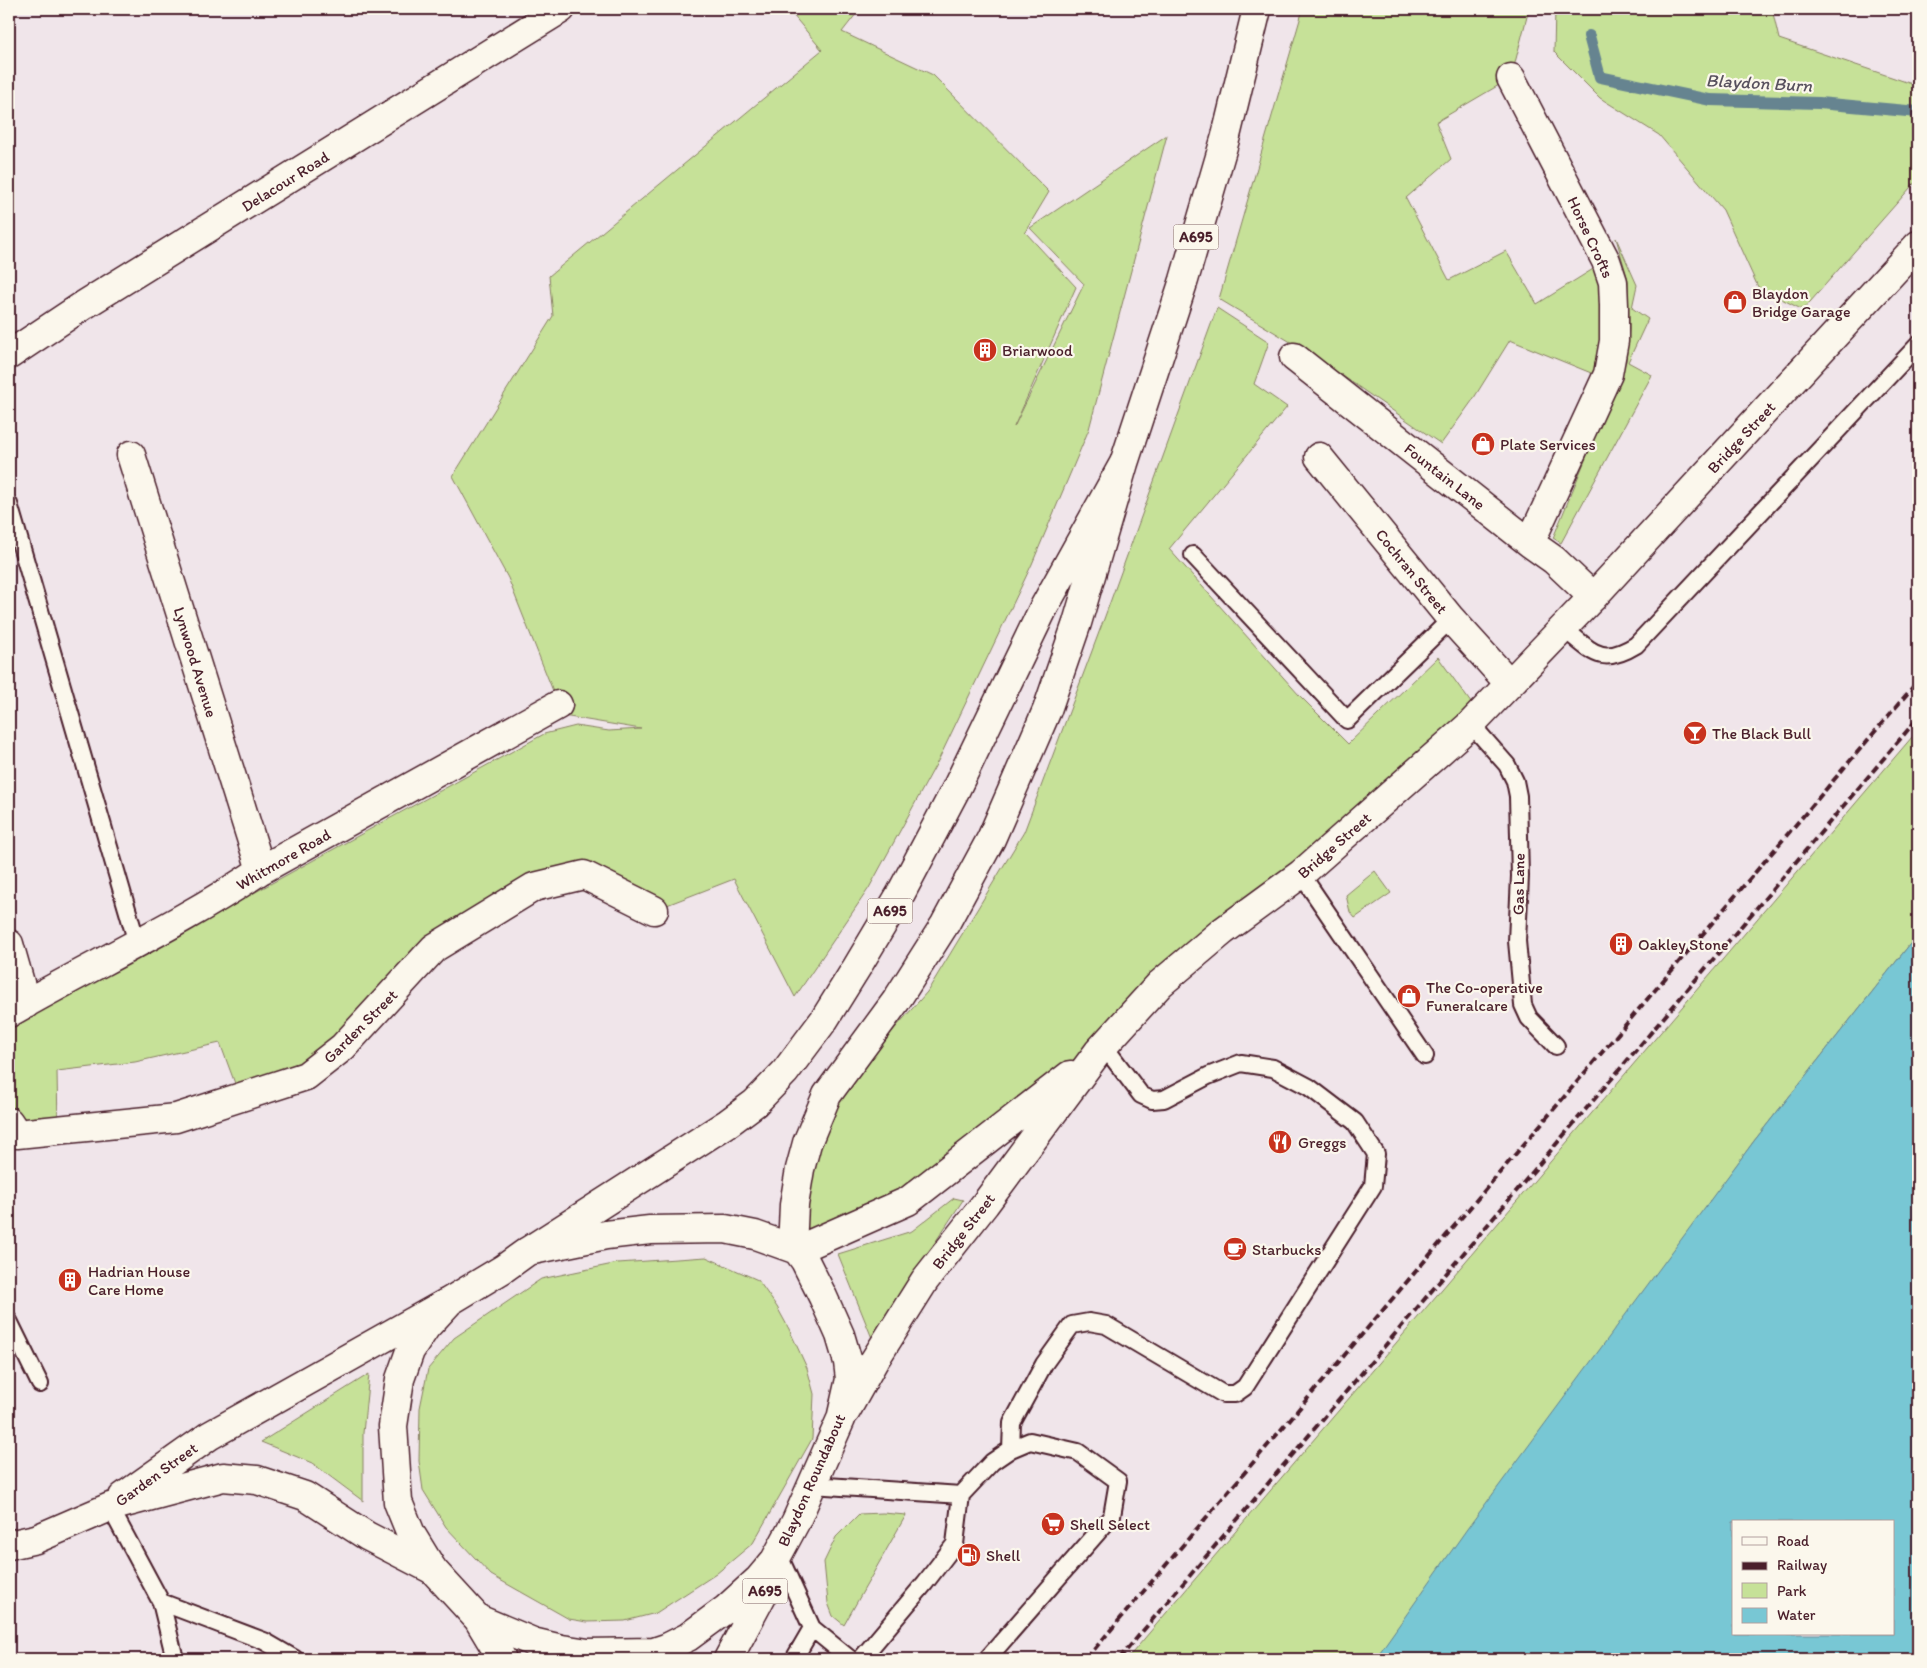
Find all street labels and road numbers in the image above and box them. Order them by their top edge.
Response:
street label: Delacour Road [238,147,333,216]
street label: Horse Crofts [1563,194,1618,281]
road number: A695 [1174,224,1218,250]
street label: Bridge Street [1703,398,1779,477]
street label: Fountain Lane [1400,439,1489,514]
street label: Cochran Street [1372,525,1452,618]
street label: Lynwood Avenue [170,605,221,720]
street label: Bridge Street [1294,808,1375,882]
street label: Whitmore Road [233,825,334,894]
street label: Gas Lane [1508,852,1529,915]
road number: A695 [868,898,912,924]
street label: Garden Street [319,985,401,1067]
street label: Bridge Street [928,1190,999,1273]
street label: Blaydon Roundabout [774,1411,849,1549]
street label: Garden Street [111,1438,201,1511]
road number: A695 [742,1578,788,1604]

